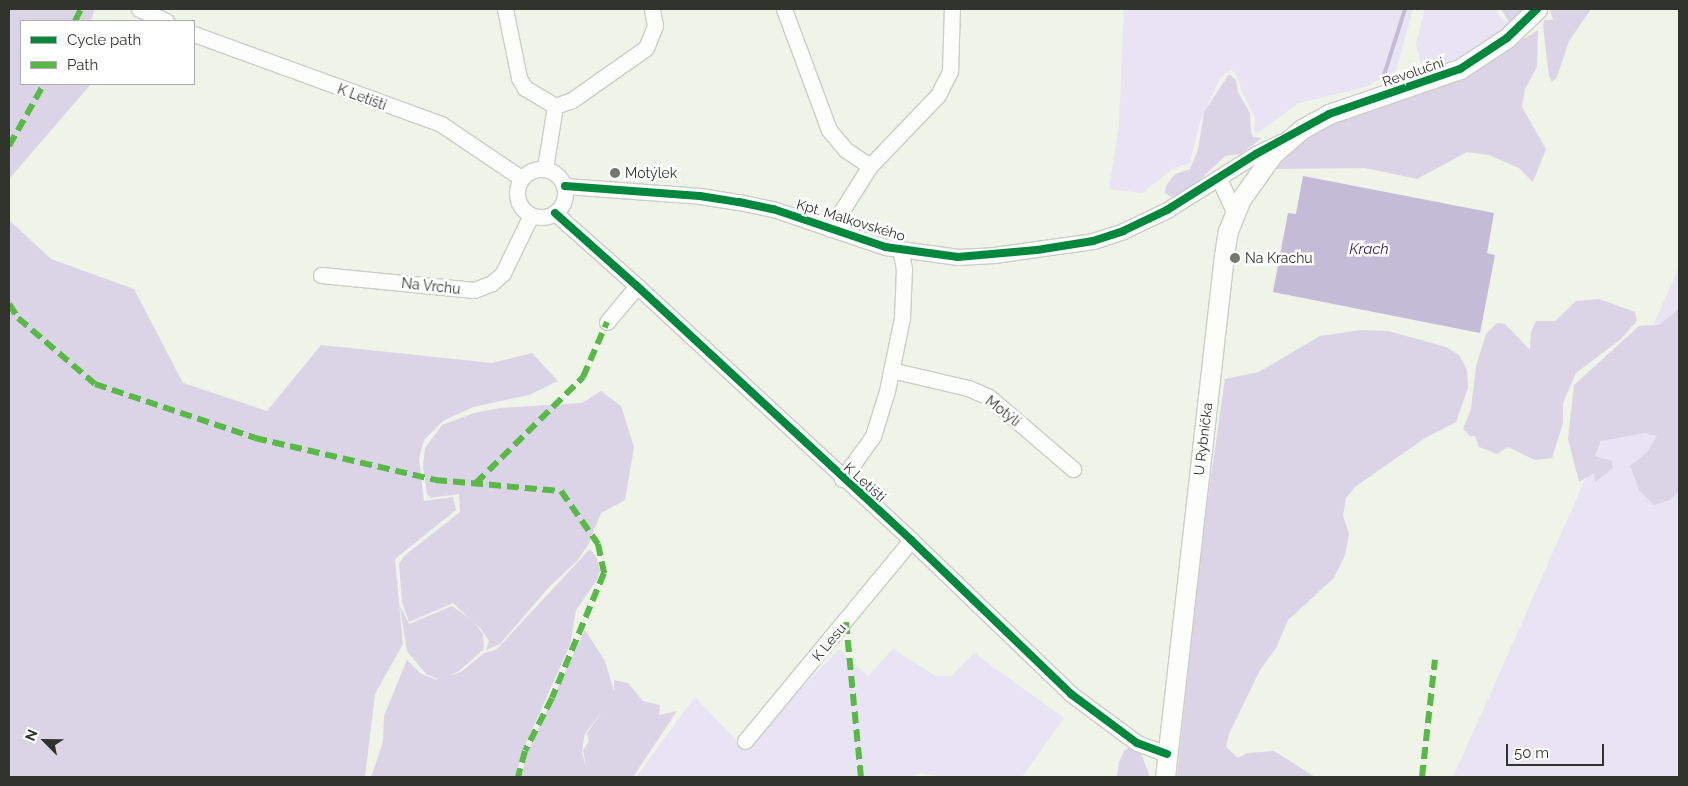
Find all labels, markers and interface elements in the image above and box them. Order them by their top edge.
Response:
legend [20,20,195,85]
text: Cycle path [67,31,141,49]
street label: Revoluční [1380,54,1446,90]
text: Path [67,56,98,74]
street label: K Letišti [335,80,389,114]
place label: Motýlek [625,165,677,181]
marker: Motýlek [609,167,621,179]
street label: Kpt. Malkovského [795,195,907,245]
water label: Krach [1349,241,1389,259]
place label: Na Krachu [1245,250,1313,266]
marker: Na Krachu [1229,252,1241,264]
street label: Na Vrchu [400,275,462,297]
street label: Motýlí [982,392,1024,430]
street label: U Rybníčka [1190,402,1216,476]
street label: K Letišti [840,459,890,505]
street label: K Lesu [808,620,850,664]
north arrow [20,716,70,766]
text: N [22,727,41,743]
scale bar [1508,734,1606,766]
text: 50 m [1514,744,1549,762]

